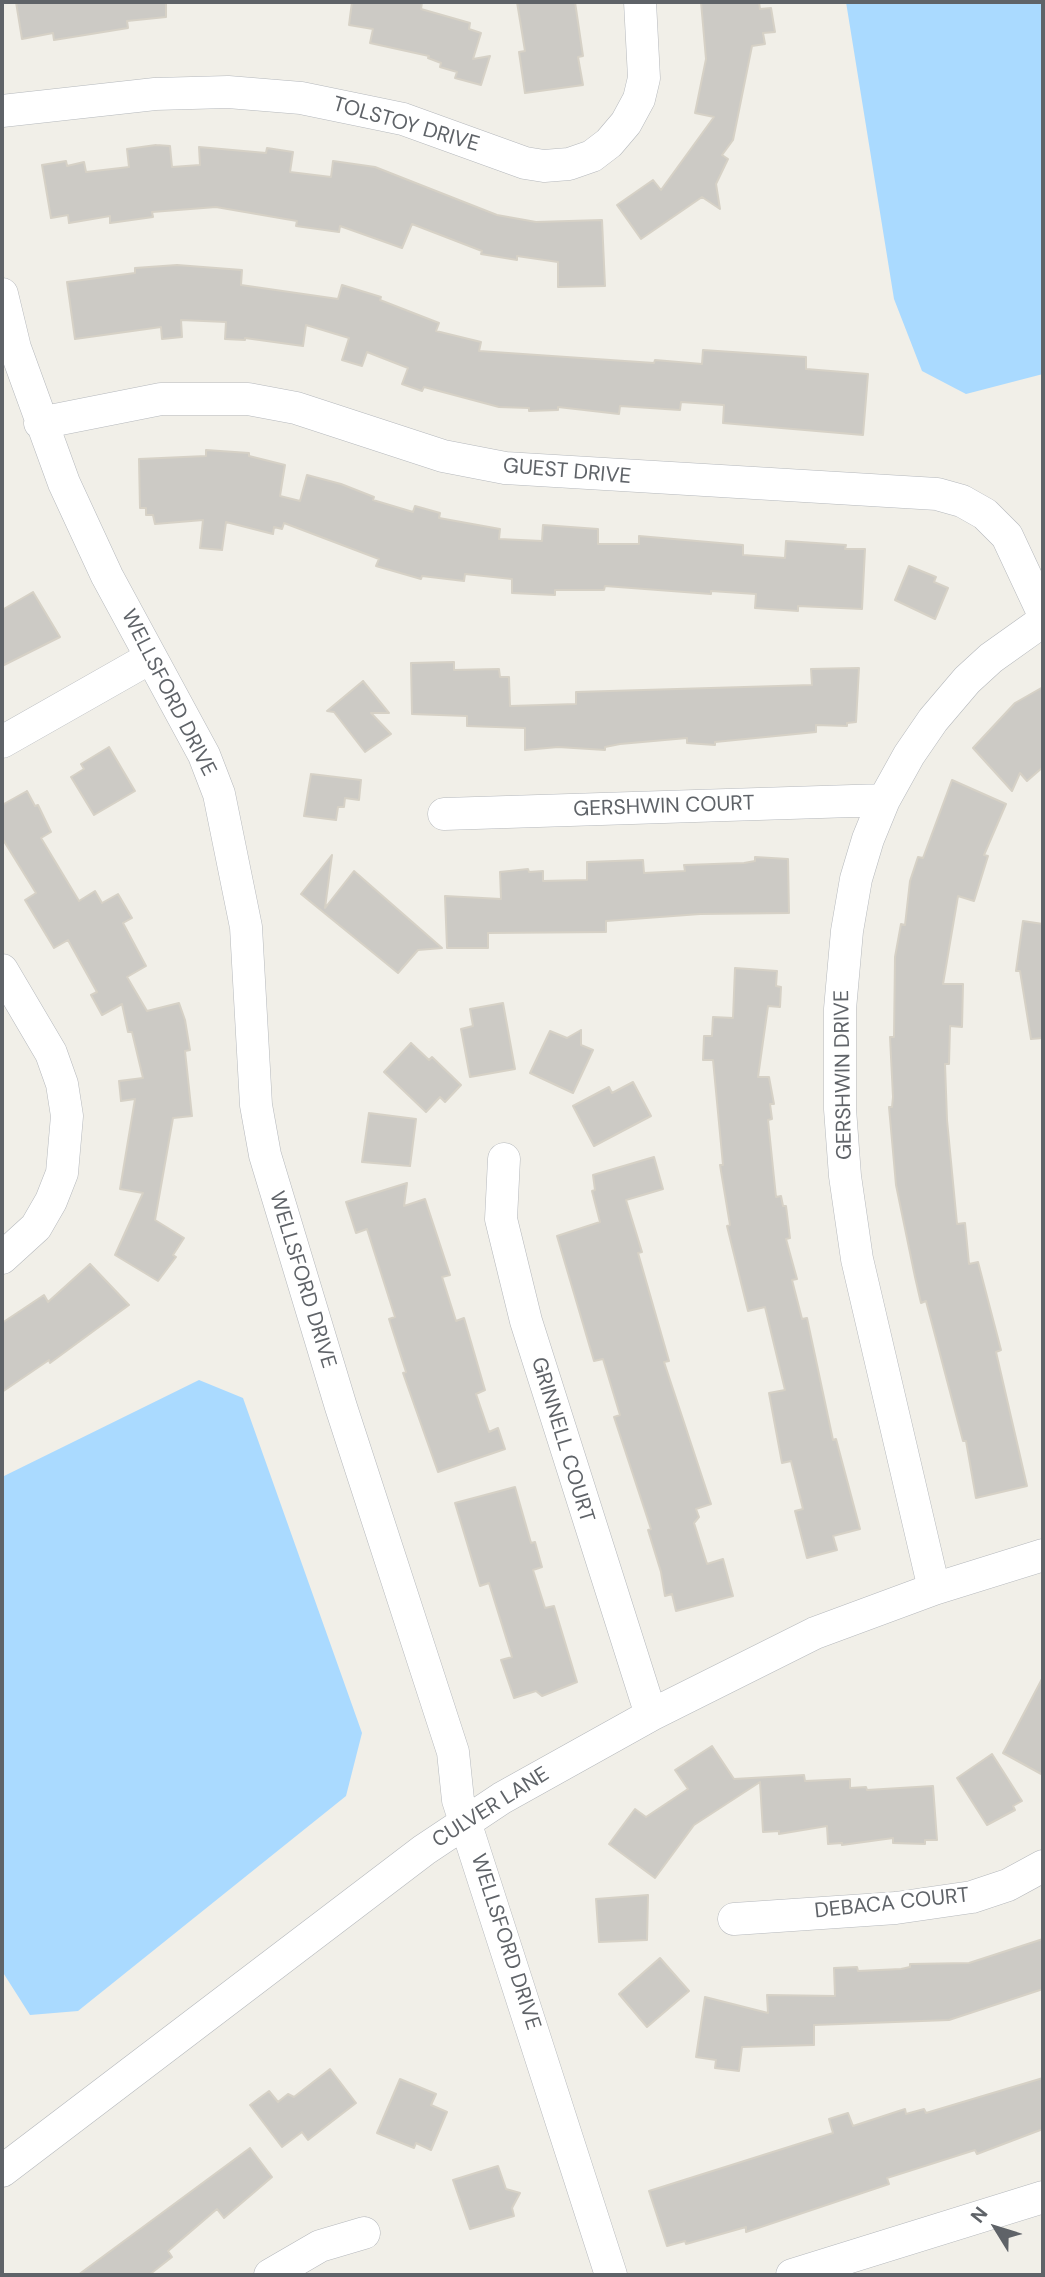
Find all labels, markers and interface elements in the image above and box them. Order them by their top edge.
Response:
street label: TOLSTOY DRIVE [330,92,482,158]
street label: GUEST DRIVE [502,454,632,490]
street label: WELLSFORD DRIVE [115,605,221,781]
street label: GERSHWIN COURT [573,791,755,823]
street label: GERSHWIN DRIVE [830,990,858,1160]
street label: WELLSFORD DRIVE [263,1189,341,1371]
street label: GRINNELL COURT [525,1354,599,1526]
street label: CULVER LANE [428,1762,554,1854]
street label: WELLSFORD DRIVE [465,1851,545,2033]
street label: DEBACA COURT [813,1883,971,1925]
north arrow [961,2193,1031,2263]
text: N [965,2202,993,2228]

